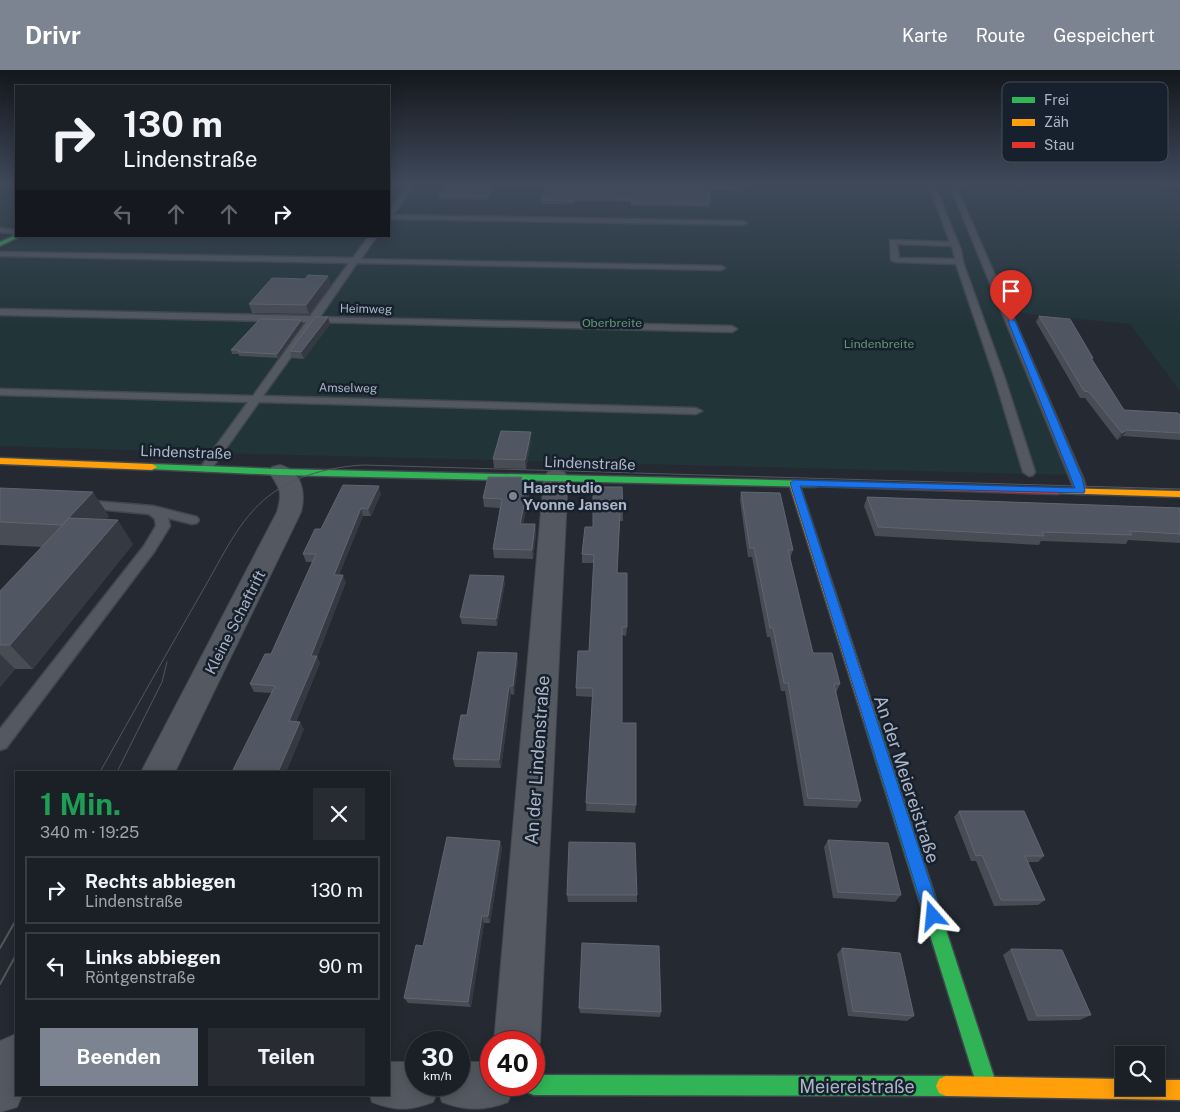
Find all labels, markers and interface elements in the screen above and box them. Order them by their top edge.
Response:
text: Drivr [25,21,81,49]
text: Karte [902,25,948,46]
text: Route [976,25,1025,46]
text: Gespeichert [1053,25,1155,46]
legend [1002,82,1168,162]
text: Frei [1044,92,1069,108]
text: 130 m [123,104,223,145]
icon: right [40,105,105,170]
text: Zäh [1044,114,1069,130]
text: Stau [1044,137,1074,153]
text: Lindenstraße [123,146,257,172]
icon: left [109,200,137,228]
icon: ahead [162,200,190,228]
icon: ahead [215,200,243,228]
icon: right [268,200,296,228]
pin [990,270,1032,321]
icon: arrive [997,277,1025,305]
street label: Heimweg [340,302,392,316]
park label: Oberbreite [582,316,642,330]
park label: Lindenbreite [844,337,915,351]
street label: Amselweg [319,380,377,396]
street label: Lindenstraße [140,442,232,462]
street label: Lindenstraße [544,453,636,473]
place label: Haarstudio Yvonne Jansen [523,479,627,513]
marker: Haarstudio Yvonne Jansen [507,490,519,502]
street label: Kleine Schaftrift [201,567,269,677]
street label: An der Lindenstraße [521,675,553,845]
street label: An der Meiereistraße [870,692,944,866]
text: 1 Min. [40,786,121,822]
button: close [313,788,365,840]
text: 340 m · 19:25 [40,823,139,842]
text: Rechts abbiegen [85,870,236,892]
icon: right [42,876,70,904]
text: 130 m [311,879,363,901]
position arrow [906,889,958,941]
text: Lindenstraße [85,892,183,911]
text: Links abbiegen [85,946,221,968]
icon: left [42,952,70,980]
text: 90 m [319,955,363,977]
text: Röntgenstraße [85,968,195,987]
button: Beenden [40,1028,198,1086]
button: Teilen [208,1028,365,1086]
speed limit sign: 40 [480,1031,545,1096]
text: 30 [421,1042,454,1072]
map controls [1115,1046,1165,1096]
button: search [1115,1046,1165,1096]
text: km/h [423,1069,452,1083]
street label: Meiereistraße [799,1076,915,1097]

